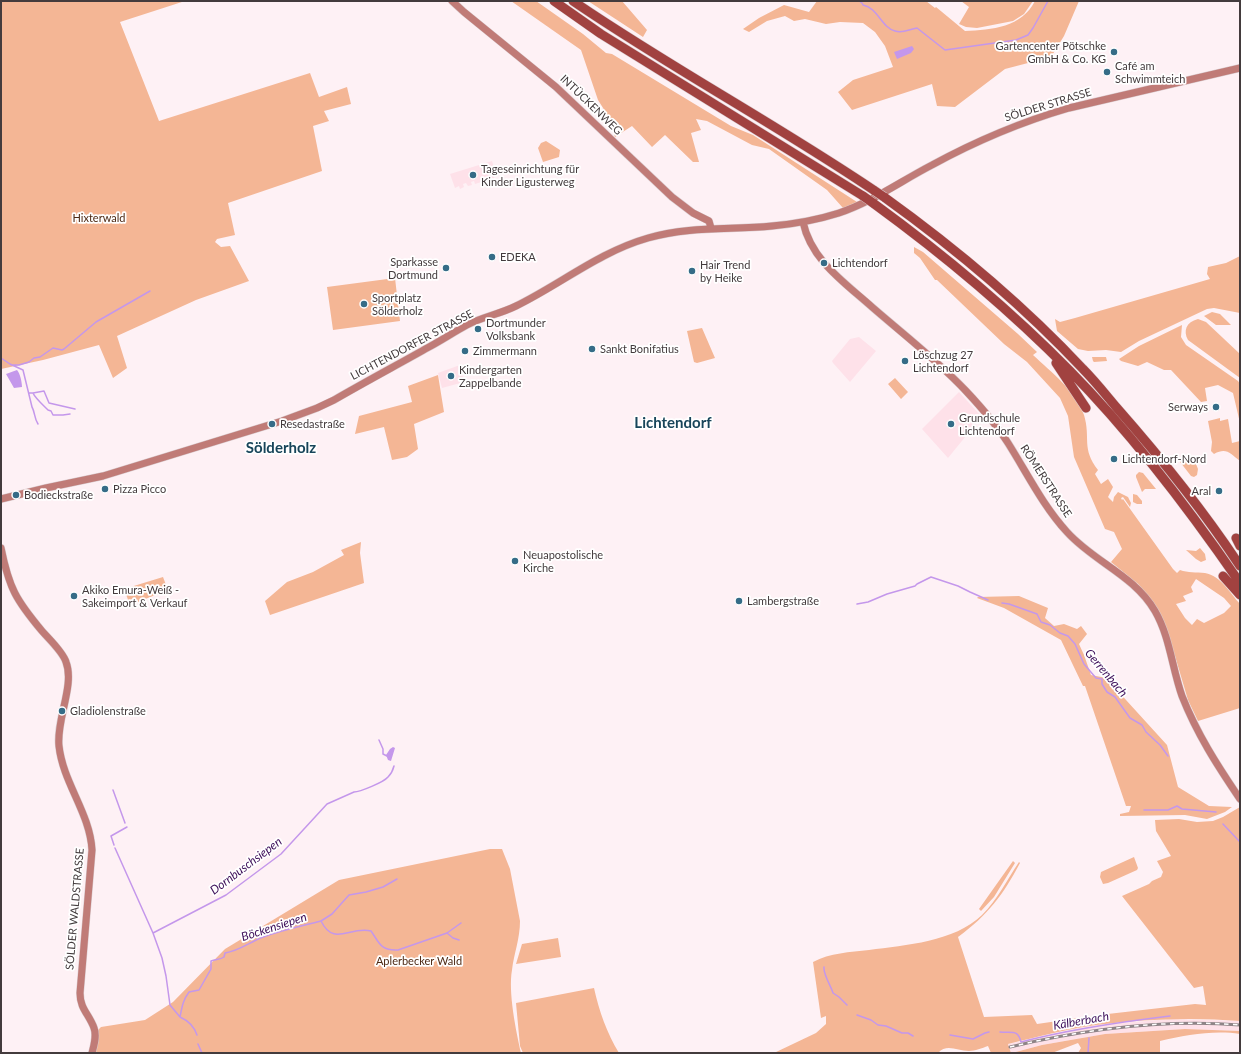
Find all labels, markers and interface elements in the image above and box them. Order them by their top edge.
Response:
place label: Gartencenter Pötschke GmbH & Co. KG [995,39,1106,65]
marker: Gartencenter Pötschke GmbH & Co. KG [1109,47,1119,57]
place label: Café am Schwimmteich [1115,59,1185,85]
marker: Café am Schwimmteich [1102,67,1112,77]
street label: INTÜCKENWEG [557,72,625,138]
street label: SÖLDER STRASSE [1003,86,1093,124]
place label: Tageseinrichtung für Kinder Ligusterweg [481,162,579,188]
marker: Tageseinrichtung für Kinder Ligusterweg [468,170,478,180]
park label: Hixterwald [73,211,125,225]
place label: EDEKA [500,250,536,264]
marker: EDEKA [487,252,497,262]
place label: Sparkasse Dortmund [388,255,438,281]
place label: Lichtendorf [832,256,888,270]
place label: Hair Trend by Heike [700,258,750,284]
marker: Lichtendorf [819,258,829,268]
marker: Sparkasse Dortmund [441,263,451,273]
marker: Hair Trend by Heike [687,266,697,276]
place label: Sportplatz Sölderholz [372,291,423,317]
marker: Sportplatz Sölderholz [359,299,369,309]
street label: LICHTENDORFER STRASSE [348,307,476,383]
place label: Dortmunder Volksbank [486,316,546,342]
marker: Dortmunder Volksbank [473,324,483,334]
place label: Sankt Bonifatius [600,342,679,356]
place label: Zimmermann [473,344,537,358]
marker: Sankt Bonifatius [587,344,597,354]
marker: Zimmermann [460,346,470,356]
place label: Löschzug 27 Lichtendorf [913,348,973,374]
marker: Löschzug 27 Lichtendorf [900,356,910,366]
place label: Kindergarten Zappelbande [459,363,522,389]
marker: Kindergarten Zappelbande [446,371,456,381]
place label: Serways [1168,400,1208,414]
marker: Serways [1211,402,1221,412]
place label: Grundschule Lichtendorf [959,411,1020,437]
district label: Lichtendorf [634,414,712,432]
place label: Resedastraße [280,417,345,431]
marker: Resedastraße [267,419,277,429]
marker: Grundschule Lichtendorf [946,419,956,429]
district label: Sölderholz [246,439,316,457]
street label: RÖMERSTRASSE [1018,442,1074,520]
place label: Lichtendorf-Nord [1122,452,1206,466]
marker: Lichtendorf-Nord [1109,454,1119,464]
place label: Pizza Picco [113,482,166,496]
marker: Pizza Picco [100,484,110,494]
place label: Aral [1192,484,1211,498]
marker: Aral [1214,486,1224,496]
place label: Bodieckstraße [24,488,93,502]
marker: Bodieckstraße [11,490,21,500]
place label: Neuapostolische Kirche [523,548,603,574]
marker: Neuapostolische Kirche [510,556,520,566]
place label: Akiko Emura-Weiß - Sakeimport & Verkauf [82,583,187,609]
marker: Akiko Emura-Weiß - Sakeimport & Verkauf [69,591,79,601]
place label: Lambergstraße [747,594,819,608]
marker: Lambergstraße [734,596,744,606]
water label: Gerrenbach [1082,646,1130,700]
place label: Gladiolenstraße [70,704,146,718]
marker: Gladiolenstraße [57,706,67,716]
water label: Dornbuschsiepen [207,834,285,898]
street label: SÖLDER WALDSTRASSE [63,848,87,970]
water label: Böckensiepen [239,910,309,944]
park label: Aplerbecker Wald [376,954,462,968]
water label: Kälberbach [1052,1009,1110,1033]

